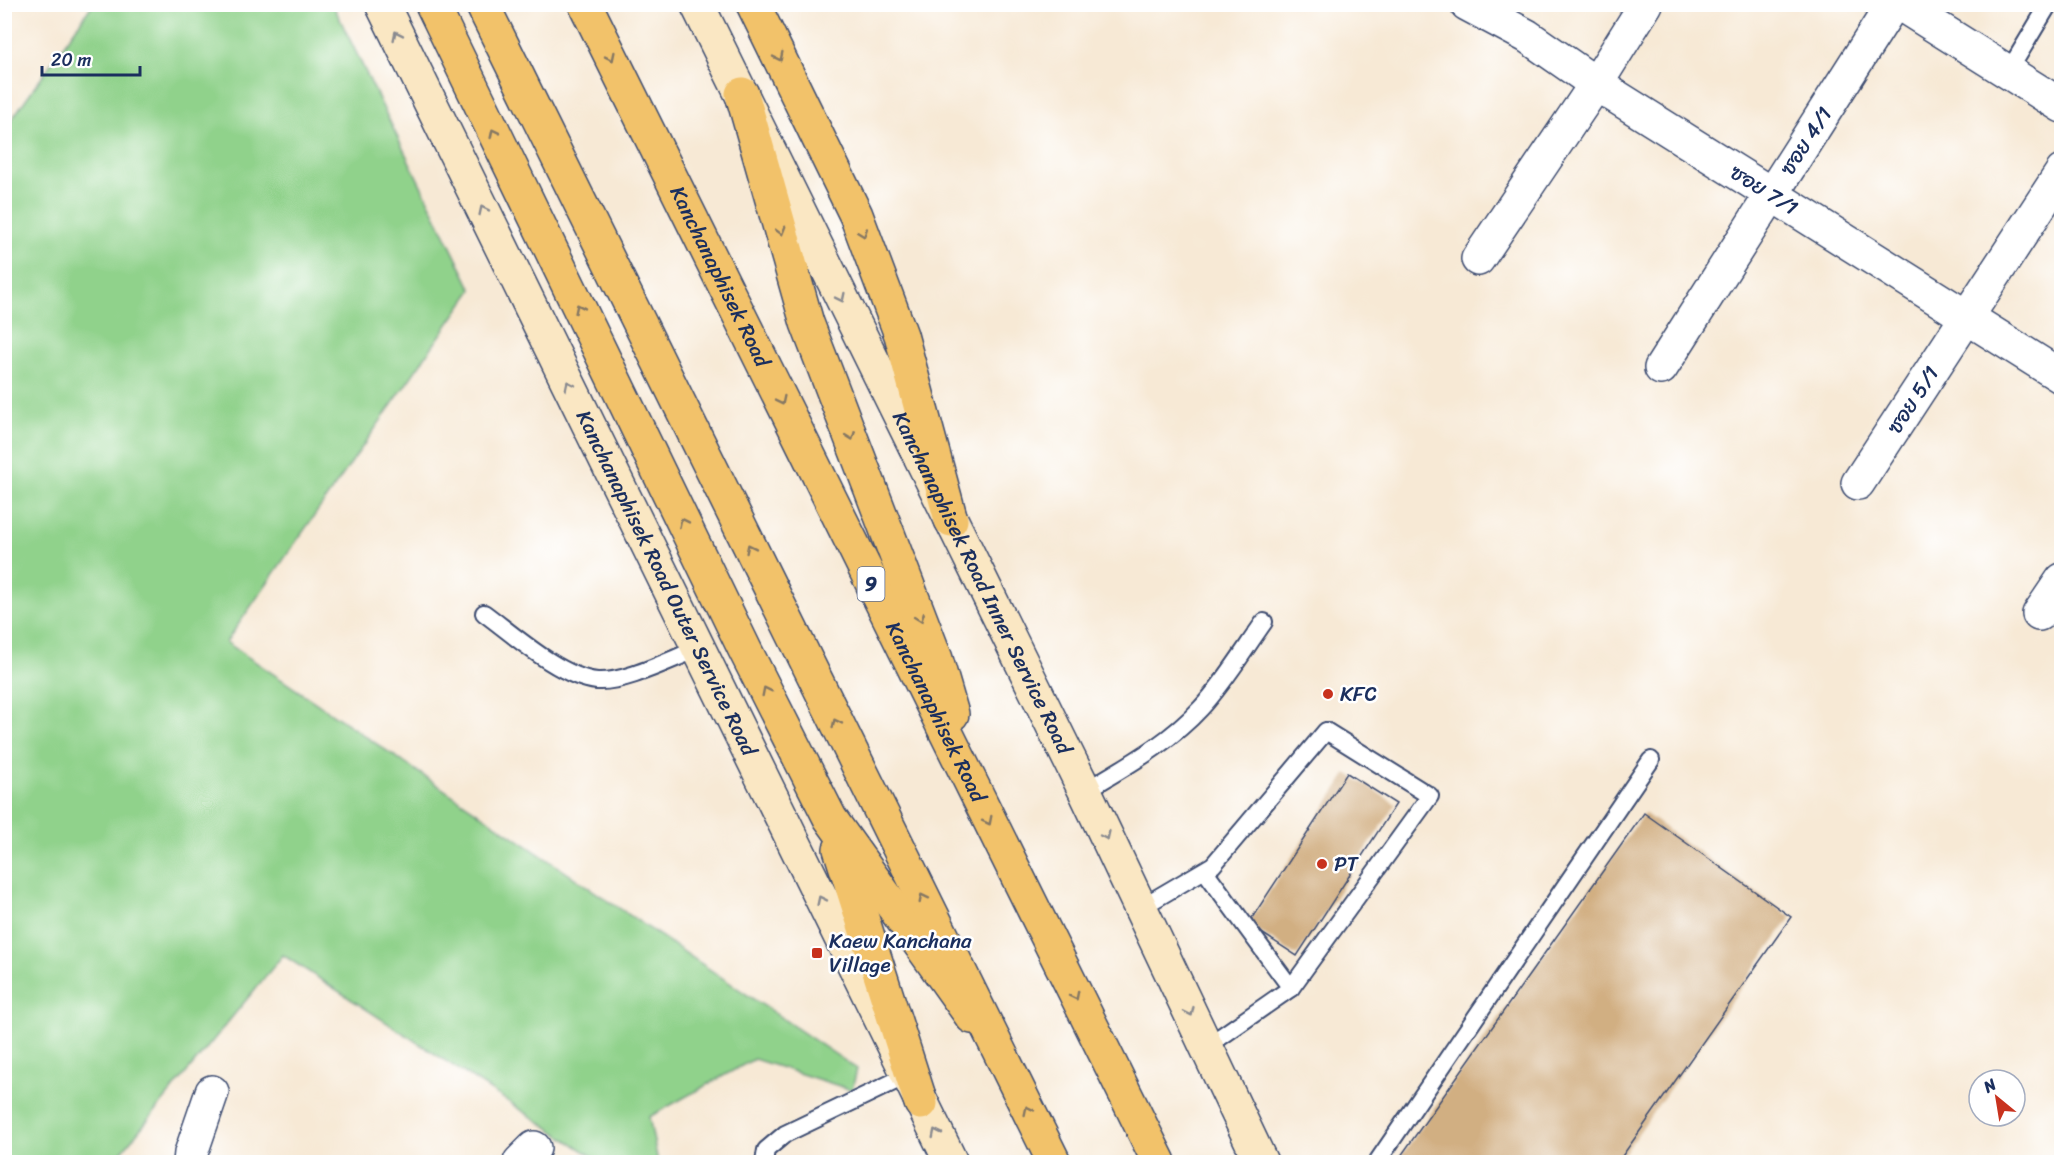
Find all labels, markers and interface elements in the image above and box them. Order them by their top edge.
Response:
one-way arrow [392,31,404,42]
scale bar [42,39,140,77]
text: 20 m [51,44,91,76]
one-way arrow [604,51,616,62]
one-way arrow [771,51,783,62]
street label: ซอย 4/1 [1769,99,1843,183]
one-way arrow [490,129,501,139]
street label: ซอย 7/1 [1722,154,1806,226]
street label: Kanchanaphisek Road [659,179,782,375]
one-way arrow [478,206,490,217]
one-way arrow [774,225,786,236]
one-way arrow [855,227,868,238]
one-way arrow [833,292,845,303]
one-way arrow [575,304,587,315]
street label: ซอย 5/1 [1876,358,1950,442]
one-way arrow [564,381,576,392]
one-way arrow [774,395,785,406]
street label: Kanchanaphisek Road Outer Service Road [565,403,768,764]
street label: Kanchanaphisek Road Inner Service Road [887,406,1075,758]
one-way arrow [843,430,856,440]
one-way arrow [678,517,690,528]
one-way arrow [745,544,757,555]
road number: 9 [858,567,884,601]
one-way arrow [913,612,926,622]
street label: Kanchanaphisek Road [880,618,990,808]
place label: KFC [1340,675,1377,713]
one-way arrow [762,687,773,698]
marker: KFC [1321,687,1335,701]
one-way arrow [831,719,843,730]
one-way arrow [981,815,992,826]
one-way arrow [1099,830,1111,841]
place label: PT [1334,845,1360,883]
marker: PT [1315,857,1329,871]
one-way arrow [918,893,930,904]
one-way arrow [817,895,829,906]
place label: Kaew Kanchana Village [829,922,972,984]
marker: Kaew Kanchana Village [810,946,824,960]
one-way arrow [1068,989,1080,1000]
one-way arrow [1182,1006,1194,1017]
north arrow [1967,1068,2027,1128]
text: N [1977,1070,2003,1101]
one-way arrow [1024,1105,1036,1116]
one-way arrow [932,1128,943,1139]

